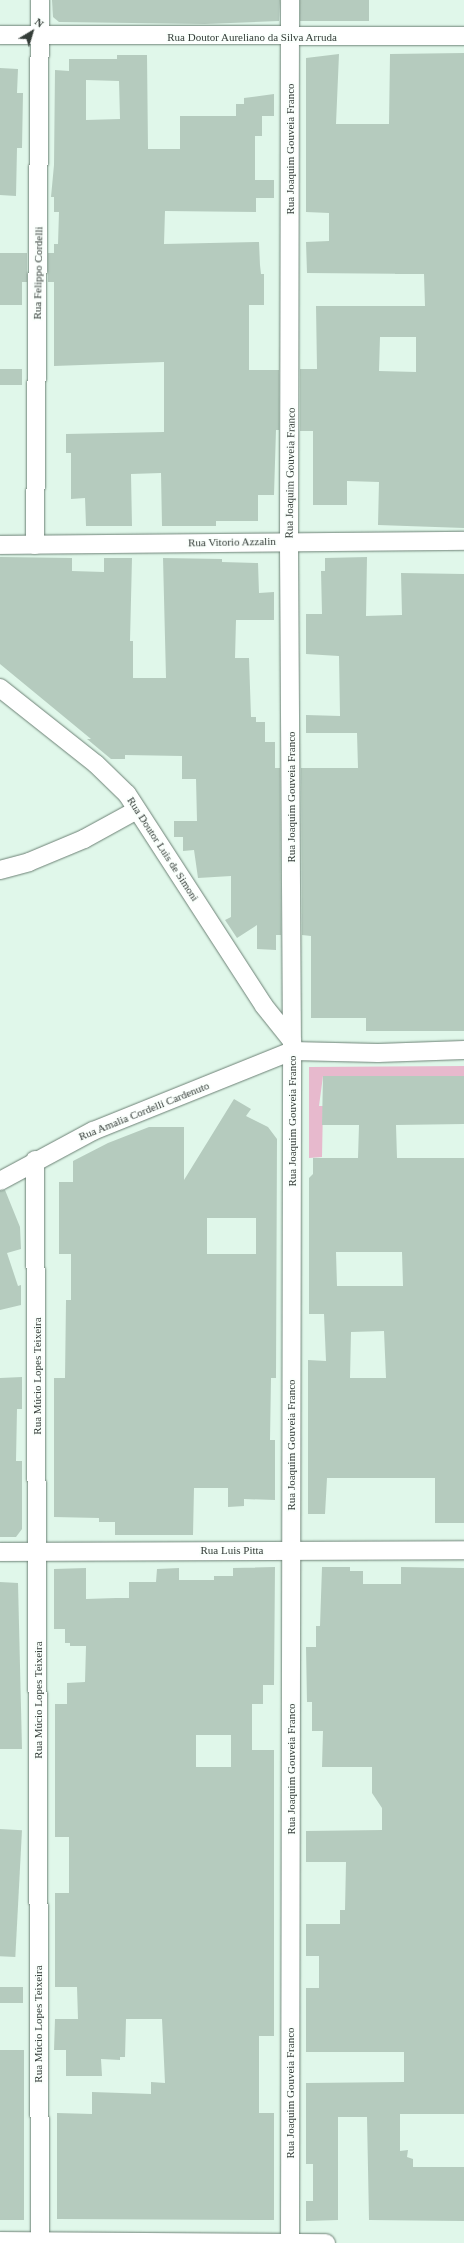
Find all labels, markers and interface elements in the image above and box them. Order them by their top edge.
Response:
north arrow [12,12,52,52]
text: N [33,15,46,30]
street label: Rua Doutor Aureliano da Silva Arruda [167,30,337,44]
street label: Rua Joaquim Gouveia Franco [283,83,297,215]
street label: Rua Felippo Cordelli [31,226,45,320]
street label: Rua Joaquim Gouveia Franco [282,407,298,539]
street label: Rua Vitorio Azzalin [188,535,276,549]
street label: Rua Joaquim Gouveia Franco [284,731,298,863]
street label: Rua Doutor Luis de Simoni [124,794,202,904]
street label: Rua Joaquim Gouveia Franco [285,1055,299,1187]
street label: Rua Amalia Cordelli Cardenuto [77,1079,211,1143]
street label: Rua Múcio Lopes Teixeira [30,1317,44,1435]
street label: Rua Joaquim Gouveia Franco [284,1379,298,1511]
street label: Rua Luis Pitta [201,1543,263,1557]
street label: Rua Múcio Lopes Teixeira [31,1641,45,1759]
street label: Rua Joaquim Gouveia Franco [284,1703,298,1835]
street label: Rua Múcio Lopes Teixeira [31,1965,45,2083]
street label: Rua Joaquim Gouveia Franco [283,2027,297,2159]

